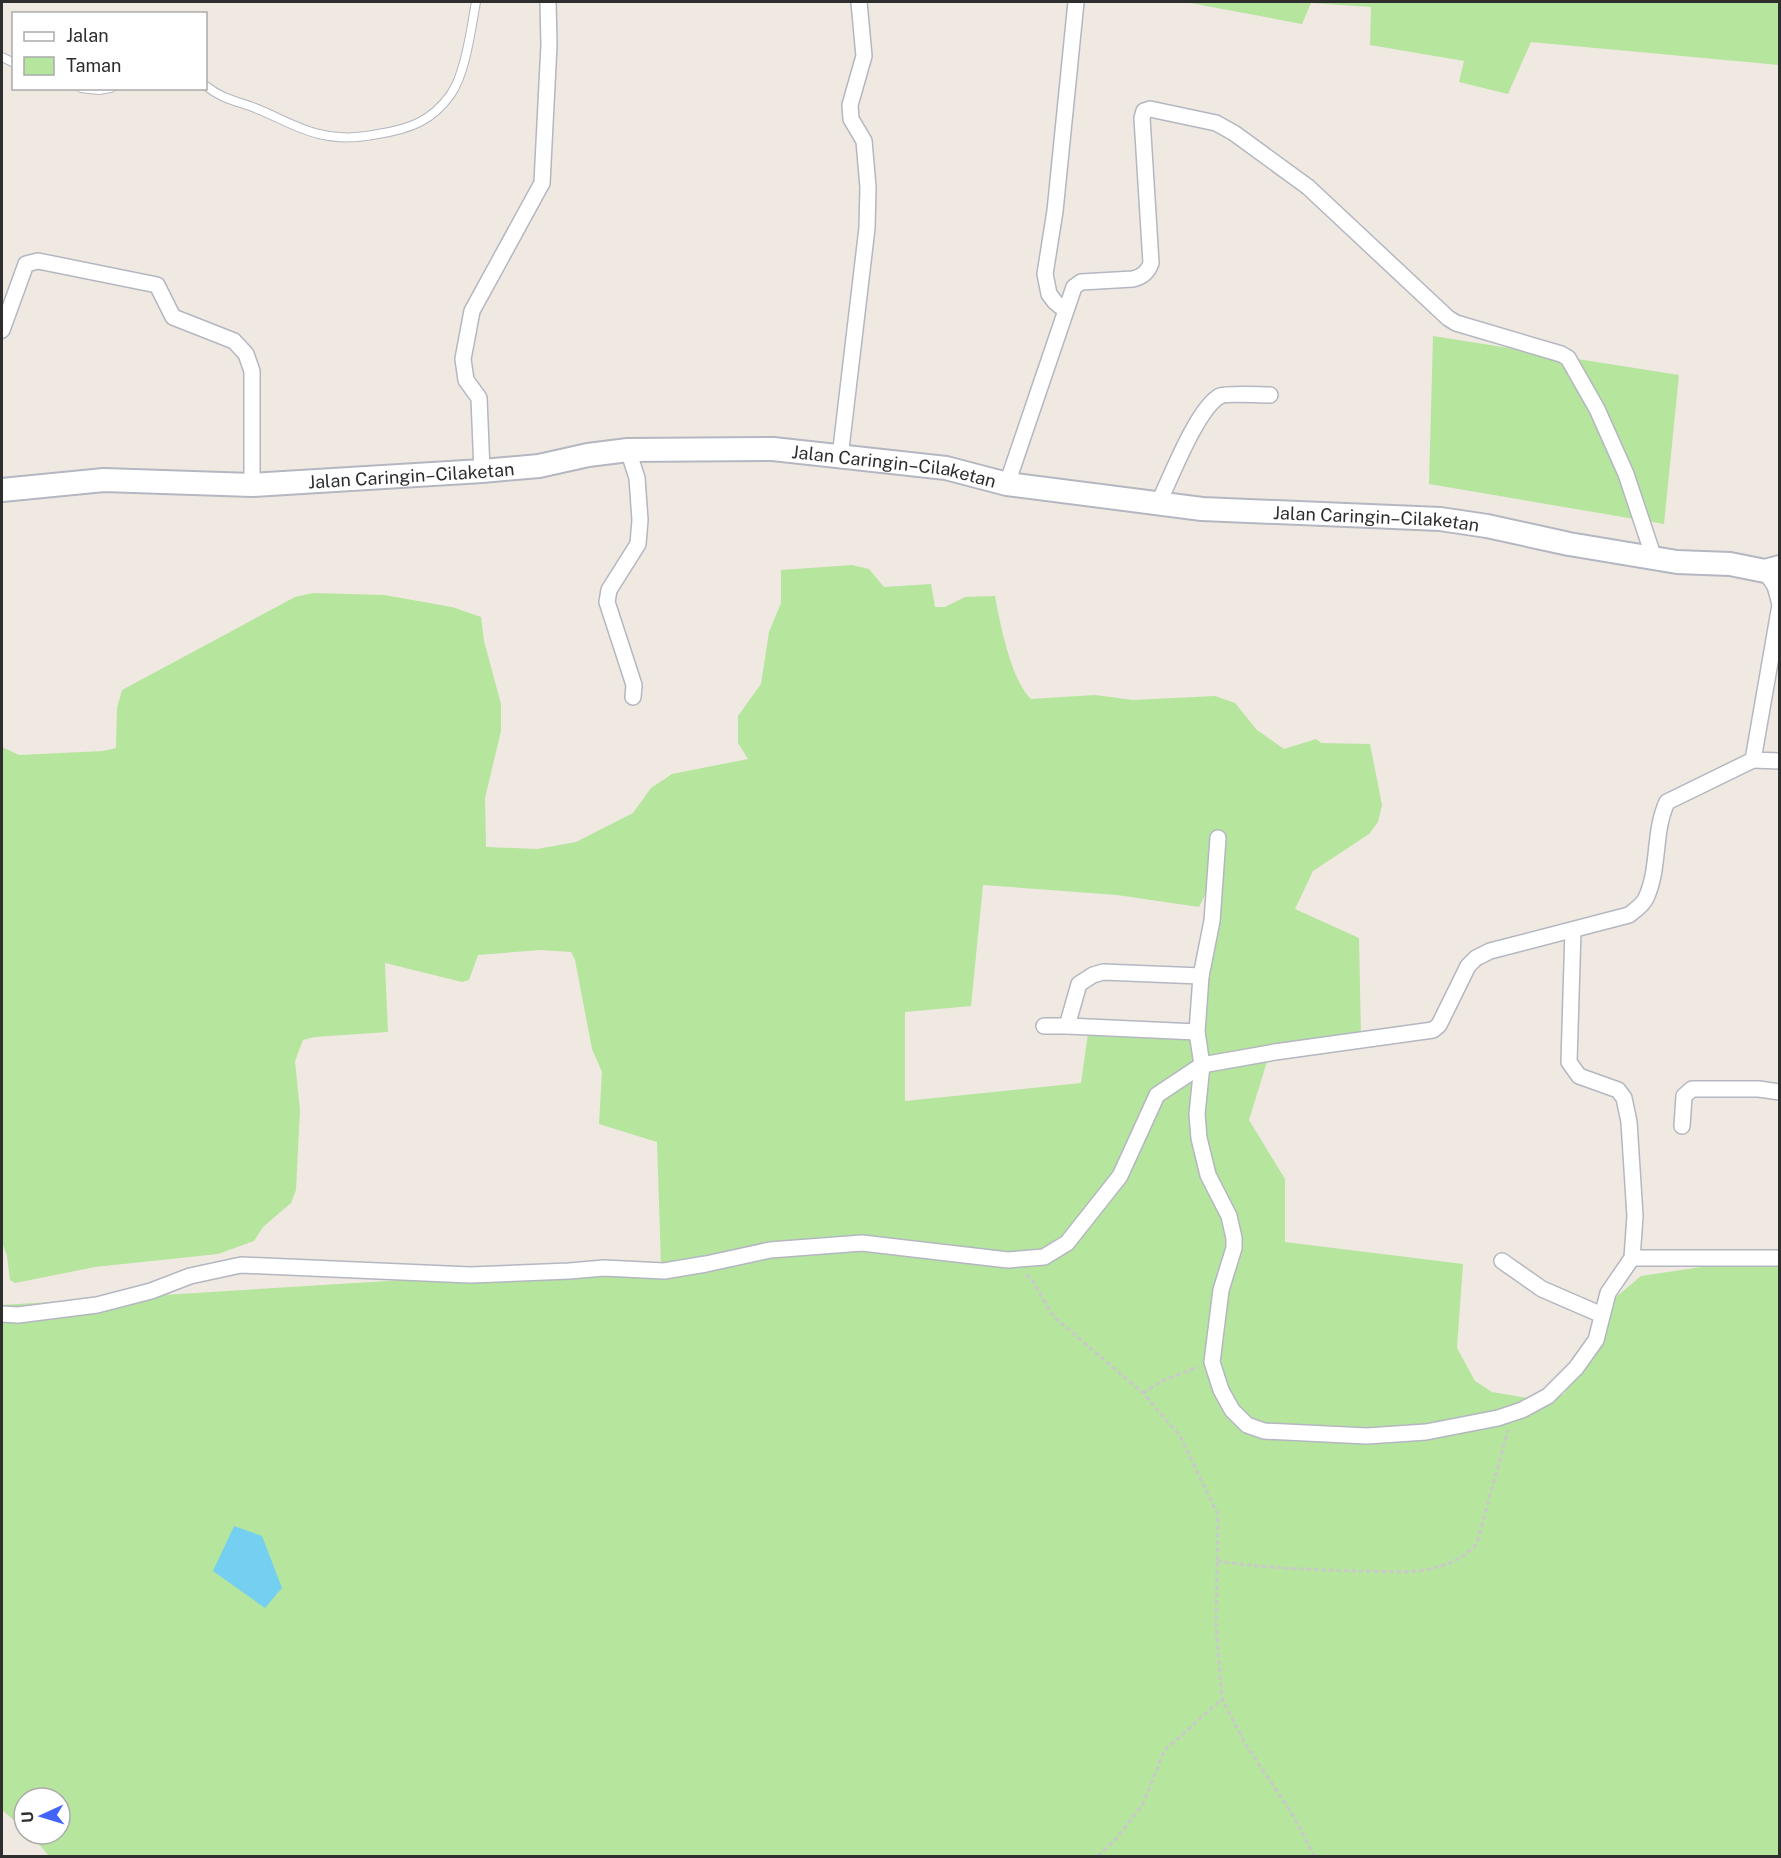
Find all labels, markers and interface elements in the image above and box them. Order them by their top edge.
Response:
legend [12,12,207,90]
text: Jalan [66,25,109,46]
text: Taman [66,55,121,76]
street label: Jalan Caringin–Cilaketan [791,441,999,491]
street label: Jalan Caringin–Cilaketan [307,458,515,492]
street label: Jalan Caringin–Cilaketan [1273,501,1481,535]
north arrow [12,1786,72,1846]
text: U [18,1811,37,1823]

